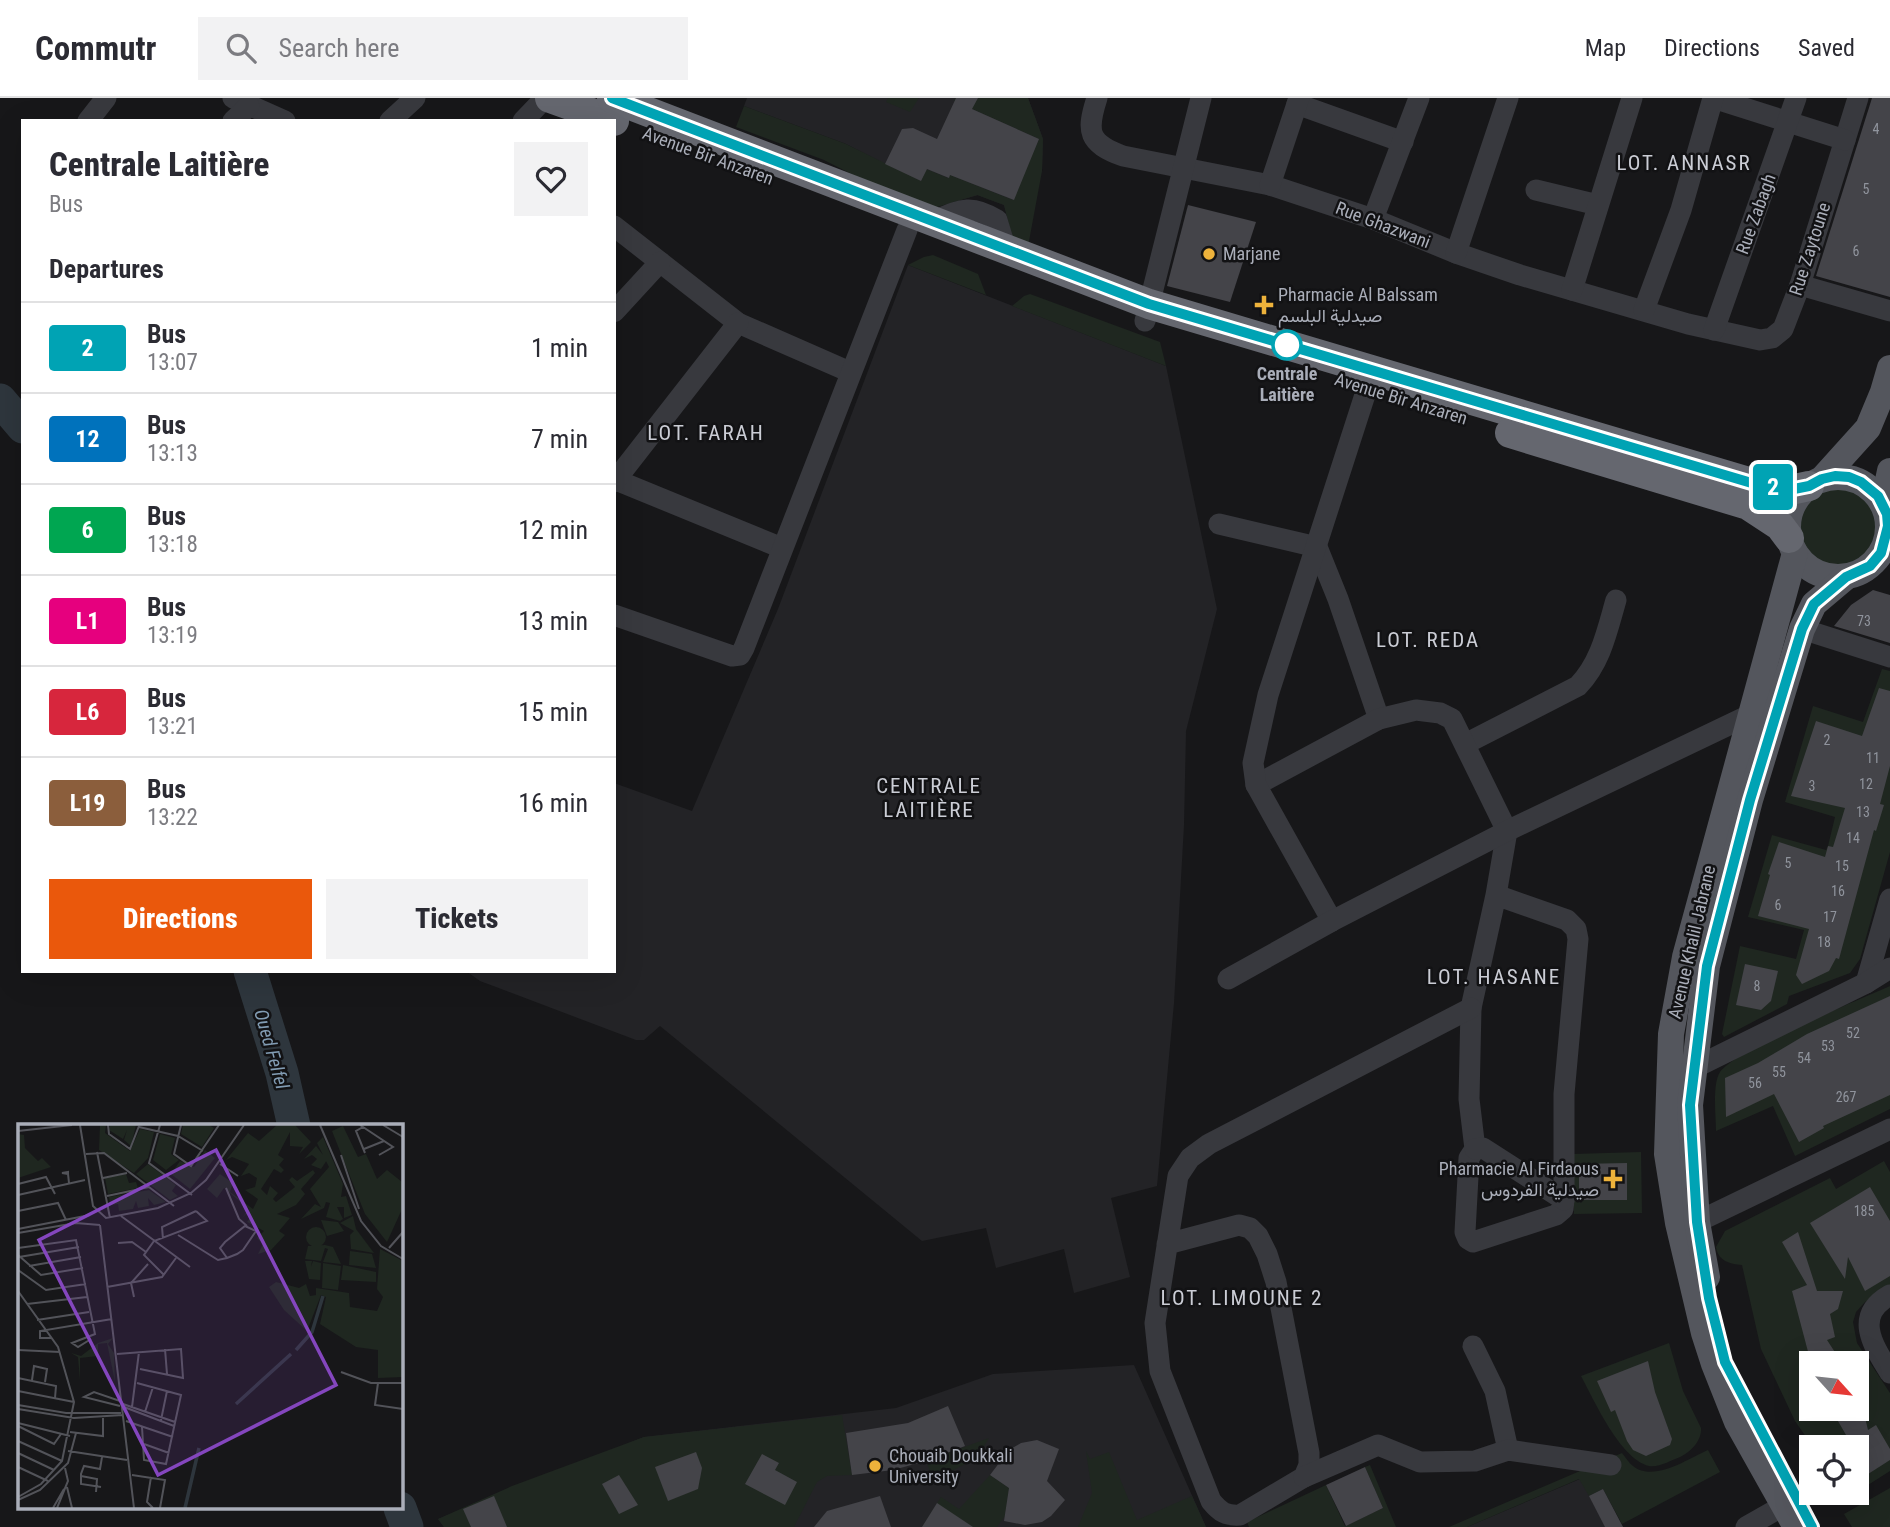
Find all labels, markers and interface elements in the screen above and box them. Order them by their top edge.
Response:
search box [198,17,688,80]
text: Commutr [35,29,156,68]
icon: search [222,29,260,67]
text: Search here [278,33,399,63]
text: Map [1585,34,1626,62]
text: Directions [1664,34,1760,62]
text: Saved [1798,34,1855,62]
house number: 4 [1873,121,1880,137]
street label: Avenue Bir Anzaren [640,122,776,189]
button: heart [514,142,588,216]
text: Centrale Laitière [49,145,269,184]
district label: LOT. ANNASR [1616,151,1752,175]
street label: Rue Zabagh [1731,171,1780,257]
house number: 5 [1863,181,1870,197]
text: Bus [49,191,83,218]
street label: Rue Ghazwani [1333,197,1434,252]
street label: Rue Zaytoune [1785,200,1834,298]
place label: Marjane [1223,243,1281,264]
house number: 6 [1853,243,1860,259]
marker: Marjane [1201,246,1217,262]
text: Departures [49,254,164,284]
place label: Pharmacie Al Balssam صيدلية البلسم [1278,284,1438,328]
marker: Pharmacie Al Balssam صيدلية البلسم [1256,297,1272,313]
text: Bus [147,319,186,349]
marker: Centrale Laitière [1272,330,1302,360]
text: 1 min [531,333,588,363]
text: 2 [81,334,94,362]
text: 13:07 [147,349,198,376]
place label: Centrale Laitière [1257,363,1318,405]
street label: Avenue Bir Anzaren [1332,368,1470,429]
text: Bus [147,410,186,440]
district label: LOT. FARAH [647,421,765,445]
text: 7 min [531,424,588,454]
text: 12 [75,425,100,453]
text: 13:13 [147,440,198,467]
line badge: 2 [1750,464,1796,510]
text: 2 [1767,473,1779,501]
text: Bus [147,501,186,531]
text: 12 min [518,515,588,545]
text: 6 [81,516,94,544]
text: 13:18 [147,531,198,558]
text: Bus [147,592,186,622]
text: 13 min [518,606,588,636]
text: L1 [76,607,99,635]
house number: 73 [1857,613,1871,629]
text: 13:19 [147,622,198,649]
district label: LOT. REDA [1376,628,1480,652]
text: Bus [147,683,186,713]
text: 15 min [518,697,588,727]
text: L6 [76,698,99,726]
text: 13:21 [147,713,198,740]
house number: 2 [1824,732,1831,748]
house number: 11 [1866,750,1880,766]
text: Bus [147,774,186,804]
district label: CENTRALE LAITIÈRE [876,774,982,822]
house number: 12 [1859,776,1873,792]
house number: 3 [1809,778,1815,794]
text: 16 min [518,788,588,818]
text: L19 [70,789,105,817]
text: 13:22 [147,804,198,831]
house number: 13 [1856,804,1870,820]
house number: 14 [1846,830,1860,846]
house number: 5 [1785,855,1792,871]
house number: 15 [1835,858,1849,874]
street label: Avenue Khalil Jabrane [1664,863,1719,1021]
button: Directions [49,879,312,959]
button: Tickets [326,879,588,959]
house number: 16 [1831,883,1845,899]
house number: 6 [1775,897,1782,913]
house number: 17 [1823,909,1837,925]
house number: 18 [1817,934,1831,950]
district label: LOT. HASANE [1427,965,1561,989]
house number: 8 [1754,978,1761,994]
water label: Oued Felfel [249,1007,294,1093]
house number: 52 [1846,1025,1860,1041]
house number: 53 [1821,1038,1835,1054]
house number: 54 [1797,1050,1811,1066]
house number: 55 [1772,1064,1786,1080]
house number: 56 [1748,1075,1762,1091]
house number: 267 [1836,1089,1856,1105]
inset map [18,1124,402,1510]
place label: Pharmacie Al Firdaous صيدلية الفردوس [1439,1158,1599,1201]
marker: Pharmacie Al Firdaous صيدلية الفردوس [1605,1171,1621,1187]
house number: 185 [1854,1203,1874,1219]
district label: LOT. LIMOUNE 2 [1161,1286,1323,1310]
north arrow [1799,1351,1869,1421]
map controls [1799,1351,1869,1505]
button: locate [1799,1435,1869,1505]
place label: Chouaib Doukkali University [889,1445,1013,1487]
marker: Chouaib Doukkali University [867,1458,883,1474]

